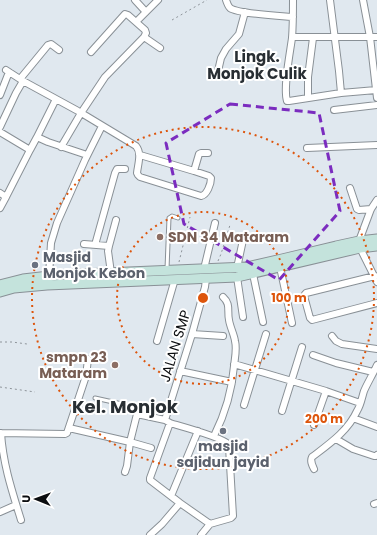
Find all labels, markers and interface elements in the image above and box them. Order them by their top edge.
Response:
district label: Lingk. Monjok Culik [207,46,307,84]
place label: SDN 34 Mataram [168,227,289,247]
marker: SDN 34 Mataram [155,232,165,242]
place label: Masjid Monjok Kebon [43,247,145,283]
marker: Masjid Monjok Kebon [30,260,40,270]
text: 100 m [271,289,307,306]
centre of rings [196,291,210,305]
street label: JALAN SMP [155,308,195,384]
place label: smpn 23 Mataram [39,347,107,383]
marker: smpn 23 Mataram [110,360,120,370]
district label: Kel. Monjok [72,394,179,419]
text: 200 m [305,410,343,427]
marker: masjid sajidun jayid [218,426,228,436]
place label: masjid sajidun jayid [176,436,270,472]
north arrow [16,479,56,519]
text: U [18,495,34,503]

